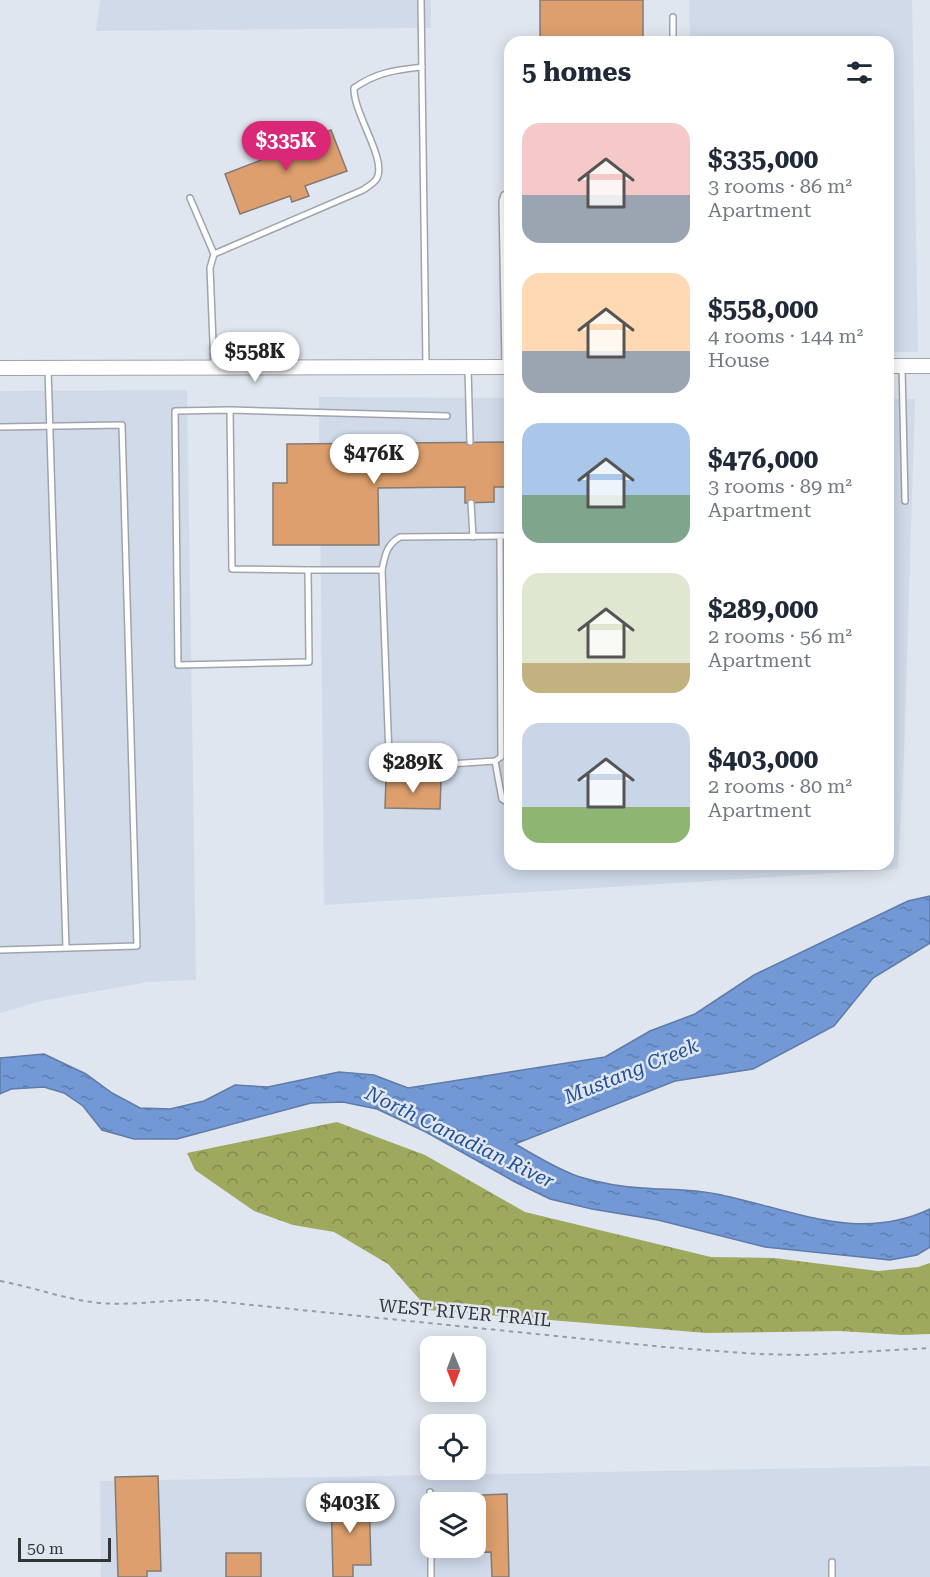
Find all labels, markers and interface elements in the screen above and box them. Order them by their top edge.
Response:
icon: filters [843,56,876,89]
text: 5 homes [522,57,631,87]
pin: $335K [244,121,328,172]
text: $335K [256,128,316,152]
text: $335,000 [708,144,818,174]
icon: home [570,147,642,219]
text: 3 rooms · 86 m² [708,174,852,198]
text: Apartment [708,198,811,222]
text: $558,000 [708,294,818,324]
icon: home [570,297,642,369]
text: 4 rooms · 144 m² [708,324,863,348]
pin: $558K [213,332,297,383]
text: $558K [225,339,285,363]
text: House [708,348,770,372]
pin: $476K [332,434,416,485]
text: $476K [344,441,404,465]
text: $476,000 [708,444,818,474]
icon: home [570,447,642,519]
text: 3 rooms · 89 m² [708,474,852,498]
text: Apartment [708,498,811,522]
text: $289,000 [708,594,818,624]
icon: home [570,597,642,669]
text: 2 rooms · 56 m² [708,624,852,648]
text: Apartment [708,648,811,672]
pin: $289K [371,743,455,794]
text: $403,000 [708,744,818,774]
icon: home [570,747,642,819]
text: $289K [383,750,443,774]
text: 2 rooms · 80 m² [708,774,852,798]
text: Apartment [708,798,811,822]
water label: Mustang Creek [560,1033,702,1109]
water label: North Canadian River [361,1080,559,1194]
street label: WEST RIVER TRAIL [378,1295,552,1331]
north arrow [420,1336,486,1402]
map controls [420,1336,486,1558]
button: locate [420,1414,486,1480]
pin: $403K [308,1483,392,1534]
text: $403K [320,1490,380,1514]
button: layers [420,1492,486,1558]
scale bar [18,1535,111,1562]
text: 50 m [27,1539,64,1558]

